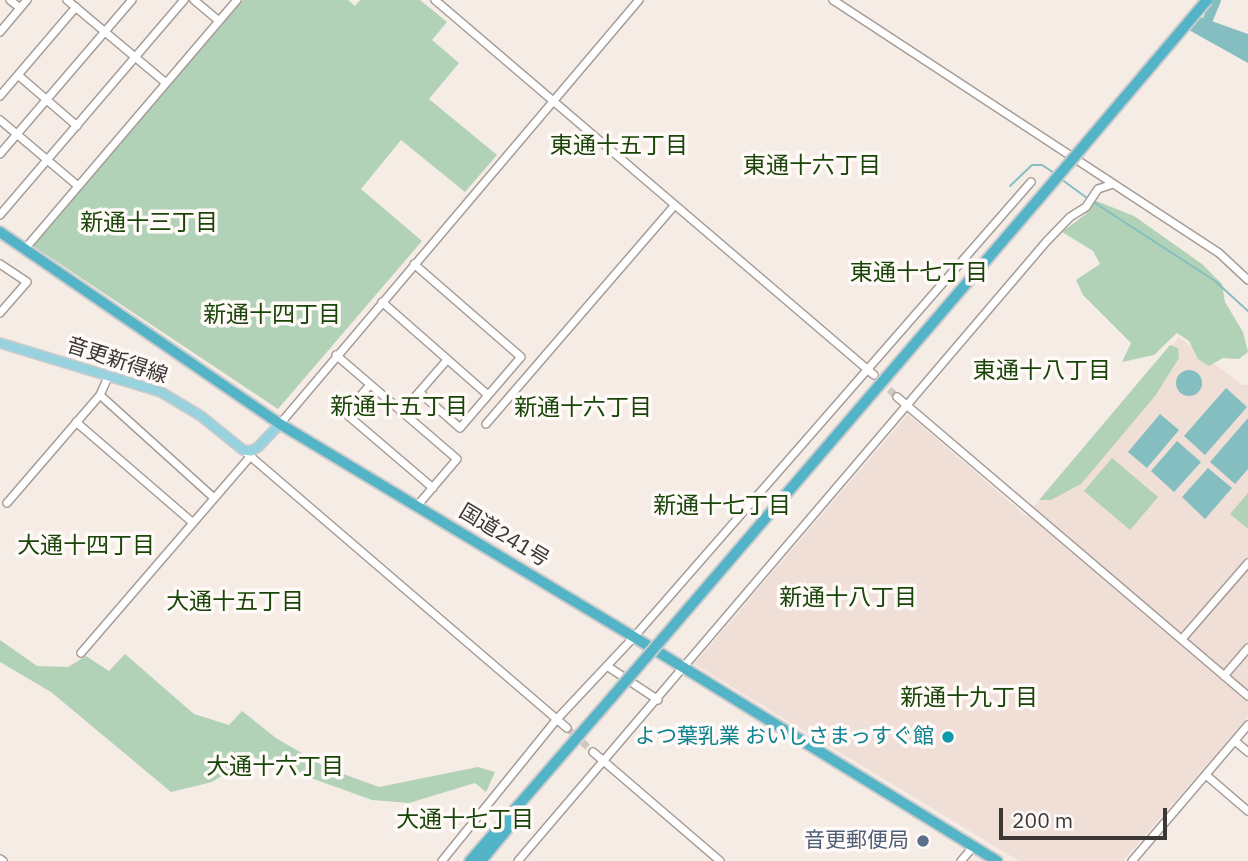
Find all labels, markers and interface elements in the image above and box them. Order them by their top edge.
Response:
district label: 東通十五丁目 [550,132,688,160]
district label: 東通十六丁目 [743,152,881,180]
district label: 新通十三丁目 [80,209,218,237]
district label: 東通十七丁目 [850,259,988,287]
district label: 新通十四丁目 [203,301,341,329]
street label: 音更新得線 [63,333,171,389]
district label: 東通十八丁目 [973,357,1111,385]
district label: 新通十五丁目 [330,393,468,421]
district label: 新通十六丁目 [514,394,652,422]
district label: 新通十七丁目 [653,492,791,520]
street label: 国道241号 [454,499,554,573]
district label: 大通十四丁目 [17,532,155,560]
district label: 新通十八丁目 [779,584,917,612]
district label: 大通十五丁目 [166,588,304,616]
district label: 新通十九丁目 [900,684,1038,712]
place label: よつ葉乳業 おいしさまっすぐ館 [635,724,934,750]
marker: よつ葉乳業 おいしさまっすぐ館 [940,729,956,745]
district label: 大通十六丁目 [206,753,344,781]
scale bar [1003,794,1171,838]
district label: 大通十七丁目 [396,806,534,834]
text: 200 m [1012,806,1073,834]
place label: 音更郵便局 [804,828,909,854]
marker: 音更郵便局 [915,833,931,849]

